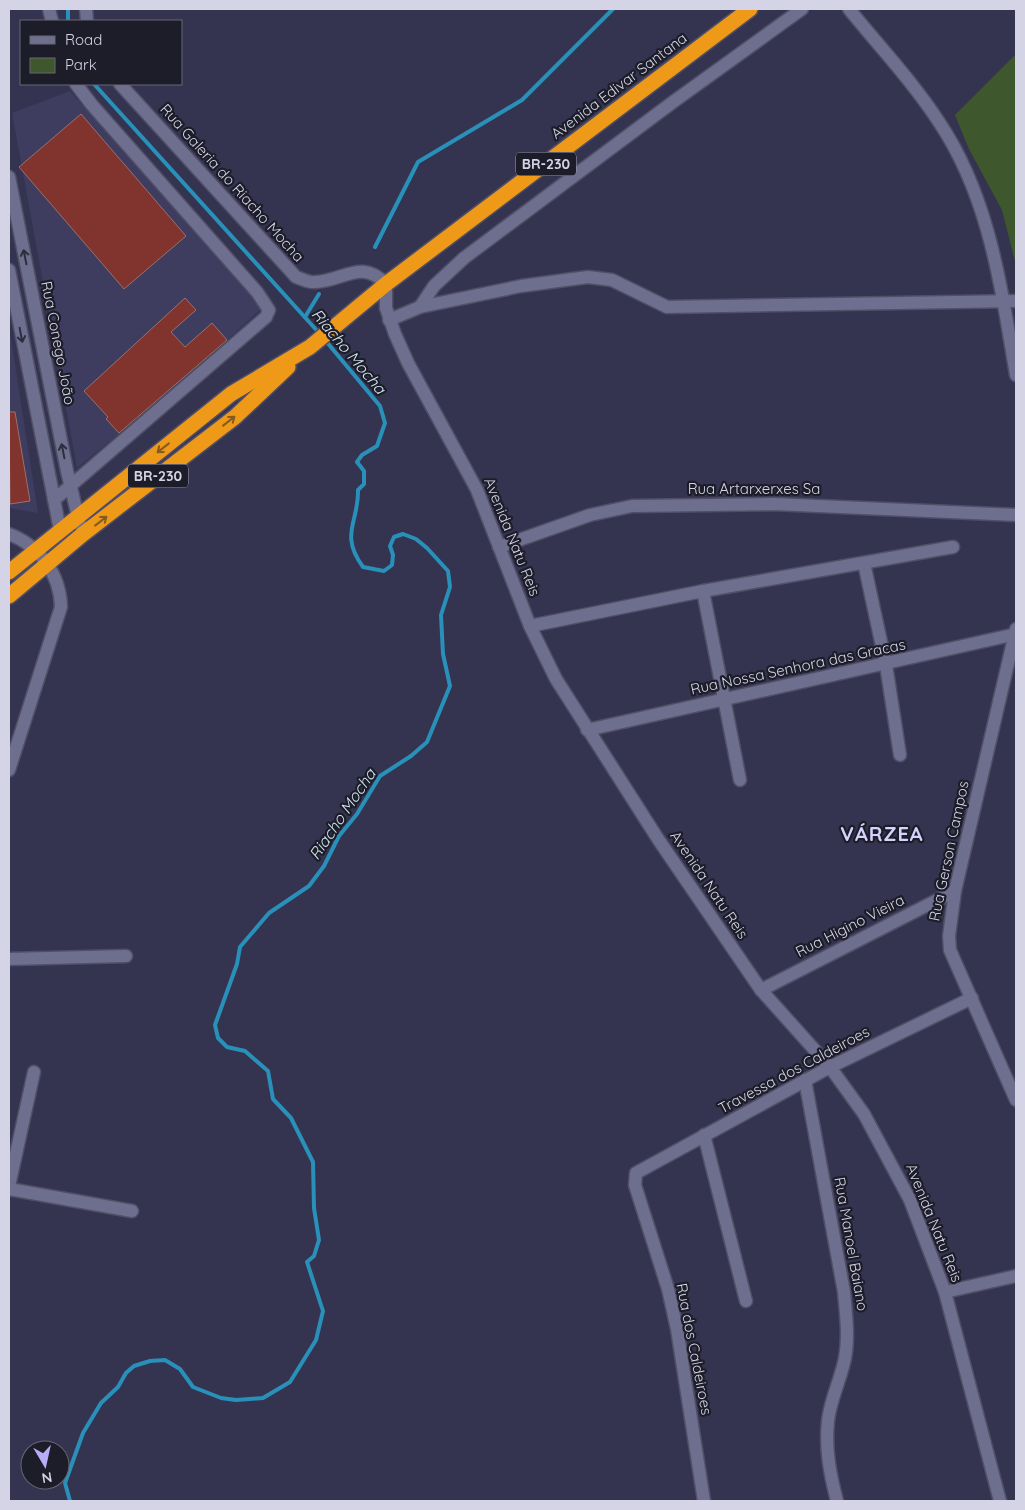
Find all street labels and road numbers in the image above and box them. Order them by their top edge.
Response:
street label: Avenida Edivar Santana [547,28,691,143]
street label: Rua Galeria do Riacho Mocha [156,100,308,266]
road number: BR-230 [516,152,576,175]
street label: Rua Conego João [37,279,80,406]
road number: BR-230 [128,464,188,488]
street label: Avenida Natu Reis [480,475,545,599]
street label: Rua Artarxerxes Sa [688,479,820,498]
street label: Rua Nossa Senhora das Gracas [689,634,907,699]
street label: Rua Gerson Campos [924,779,973,923]
street label: Avenida Natu Reis [666,827,753,942]
street label: Rua Higino Vieira [792,890,907,961]
street label: Travessa dos Caldeiroes [715,1022,873,1118]
street label: Avenida Natu Reis [902,1161,967,1285]
street label: Rua Manoel Baiano [830,1175,873,1312]
street label: Rua dos Caldeiroes [672,1281,717,1416]

